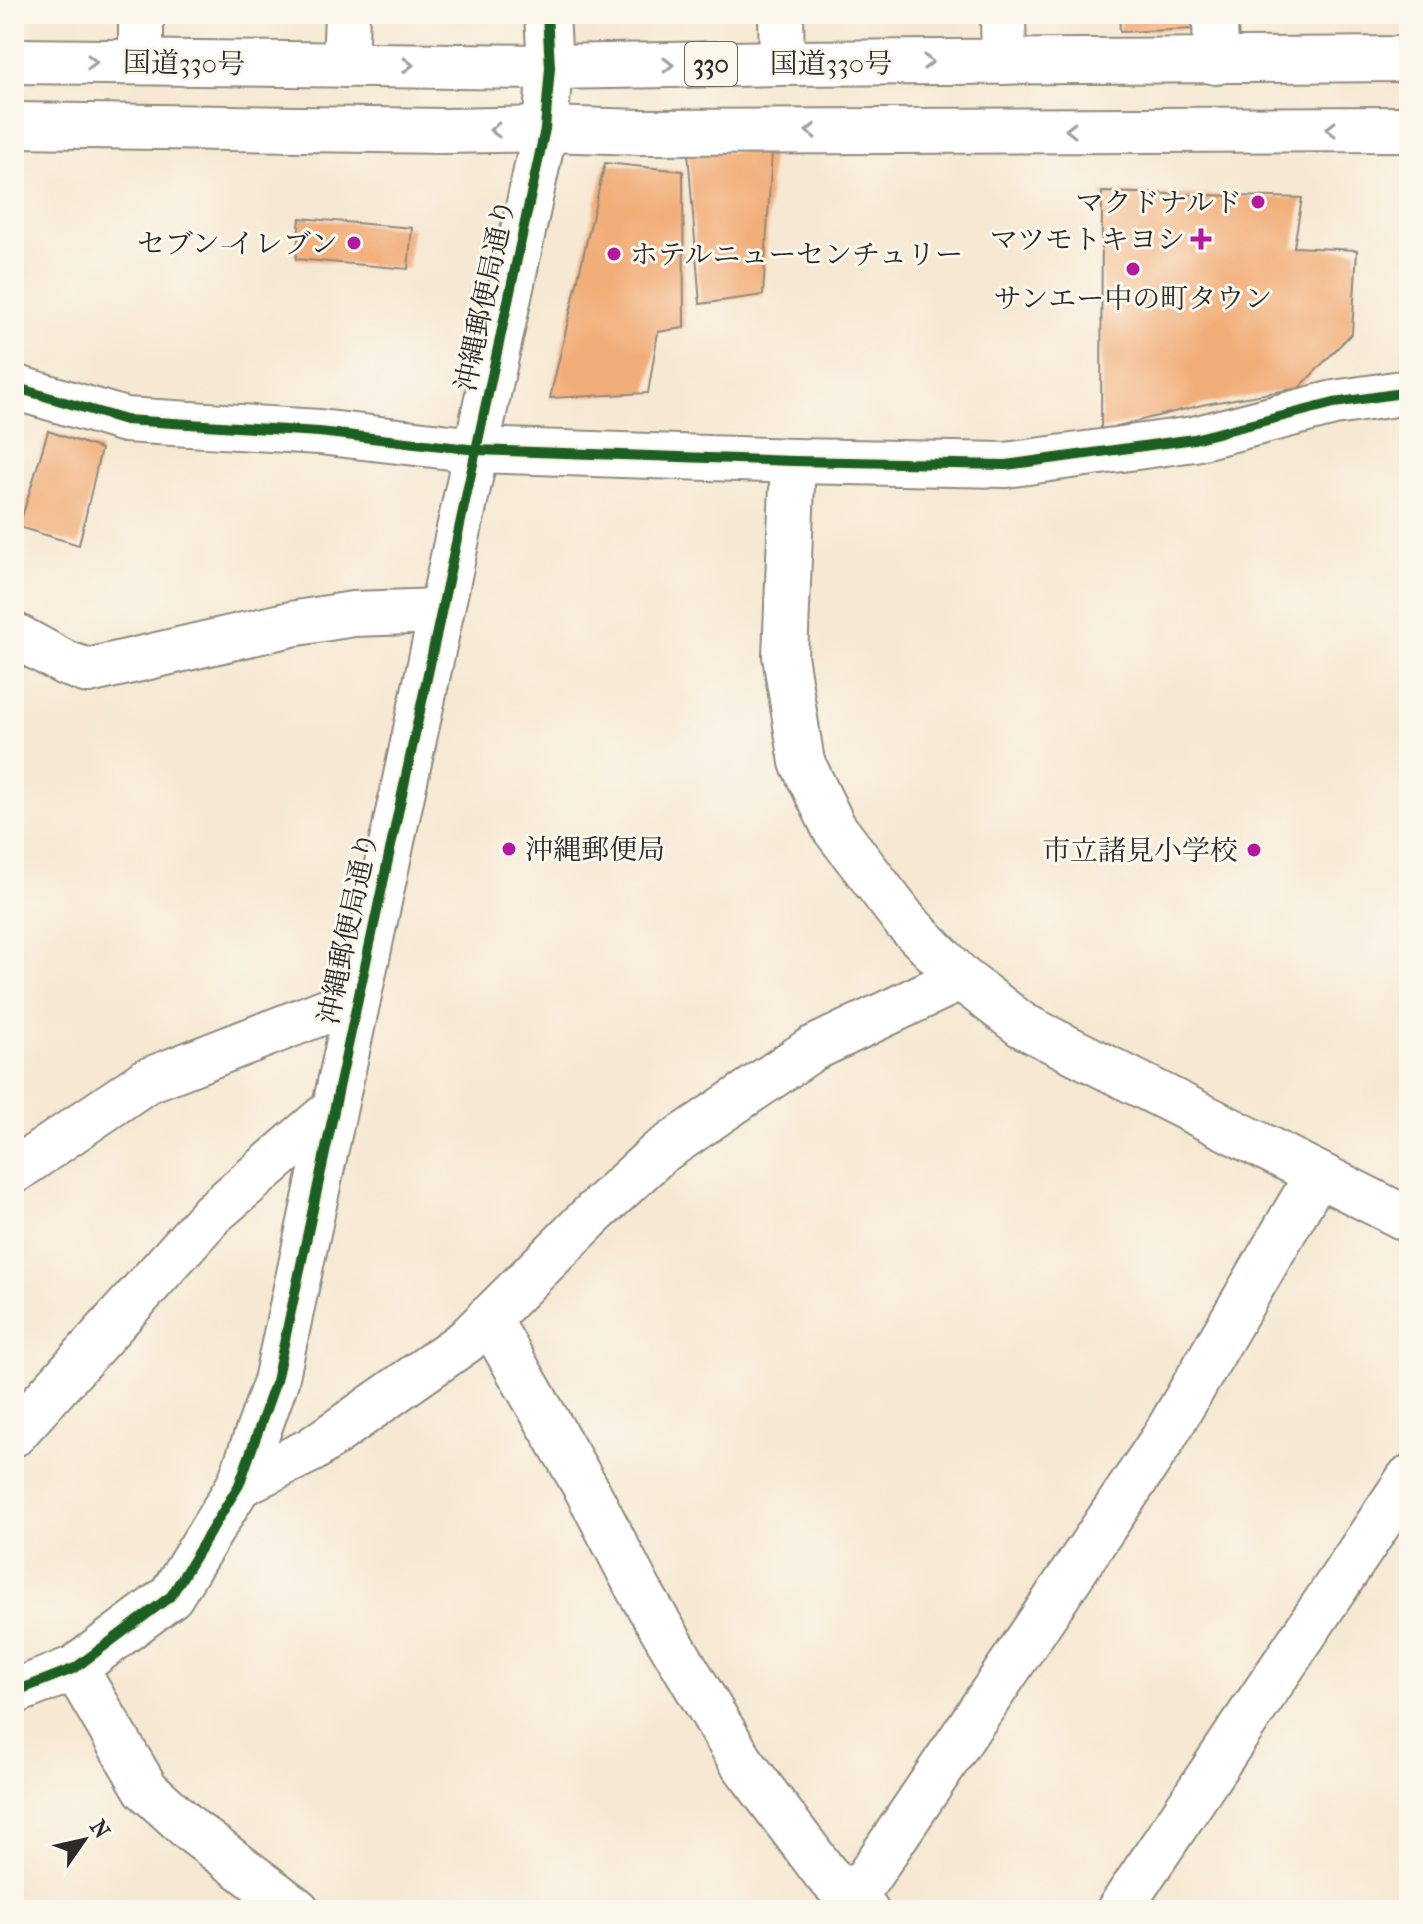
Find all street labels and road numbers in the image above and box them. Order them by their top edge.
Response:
road number: 330 [685,42,737,86]
street label: 国道330号 [123,45,245,81]
street label: 国道330号 [770,47,892,80]
street label: 沖縄郵便局通り [448,196,522,394]
street label: 沖縄郵便局通り [311,829,385,1027]

